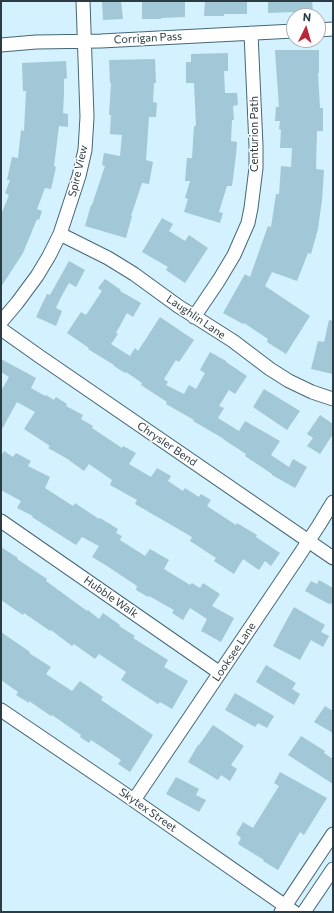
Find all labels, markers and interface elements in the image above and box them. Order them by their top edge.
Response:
north arrow [286,8,326,48]
text: N [302,10,312,23]
street label: Corrigan Pass [113,30,183,46]
street label: Centurion Path [247,96,261,172]
street label: Spire View [66,144,90,198]
street label: Laughlin Lane [164,292,228,342]
street label: Chrysler Bend [134,419,200,469]
street label: Hubble Walk [81,573,141,621]
street label: Looksee Lane [209,620,259,684]
street label: Skytex Street [117,785,179,835]

